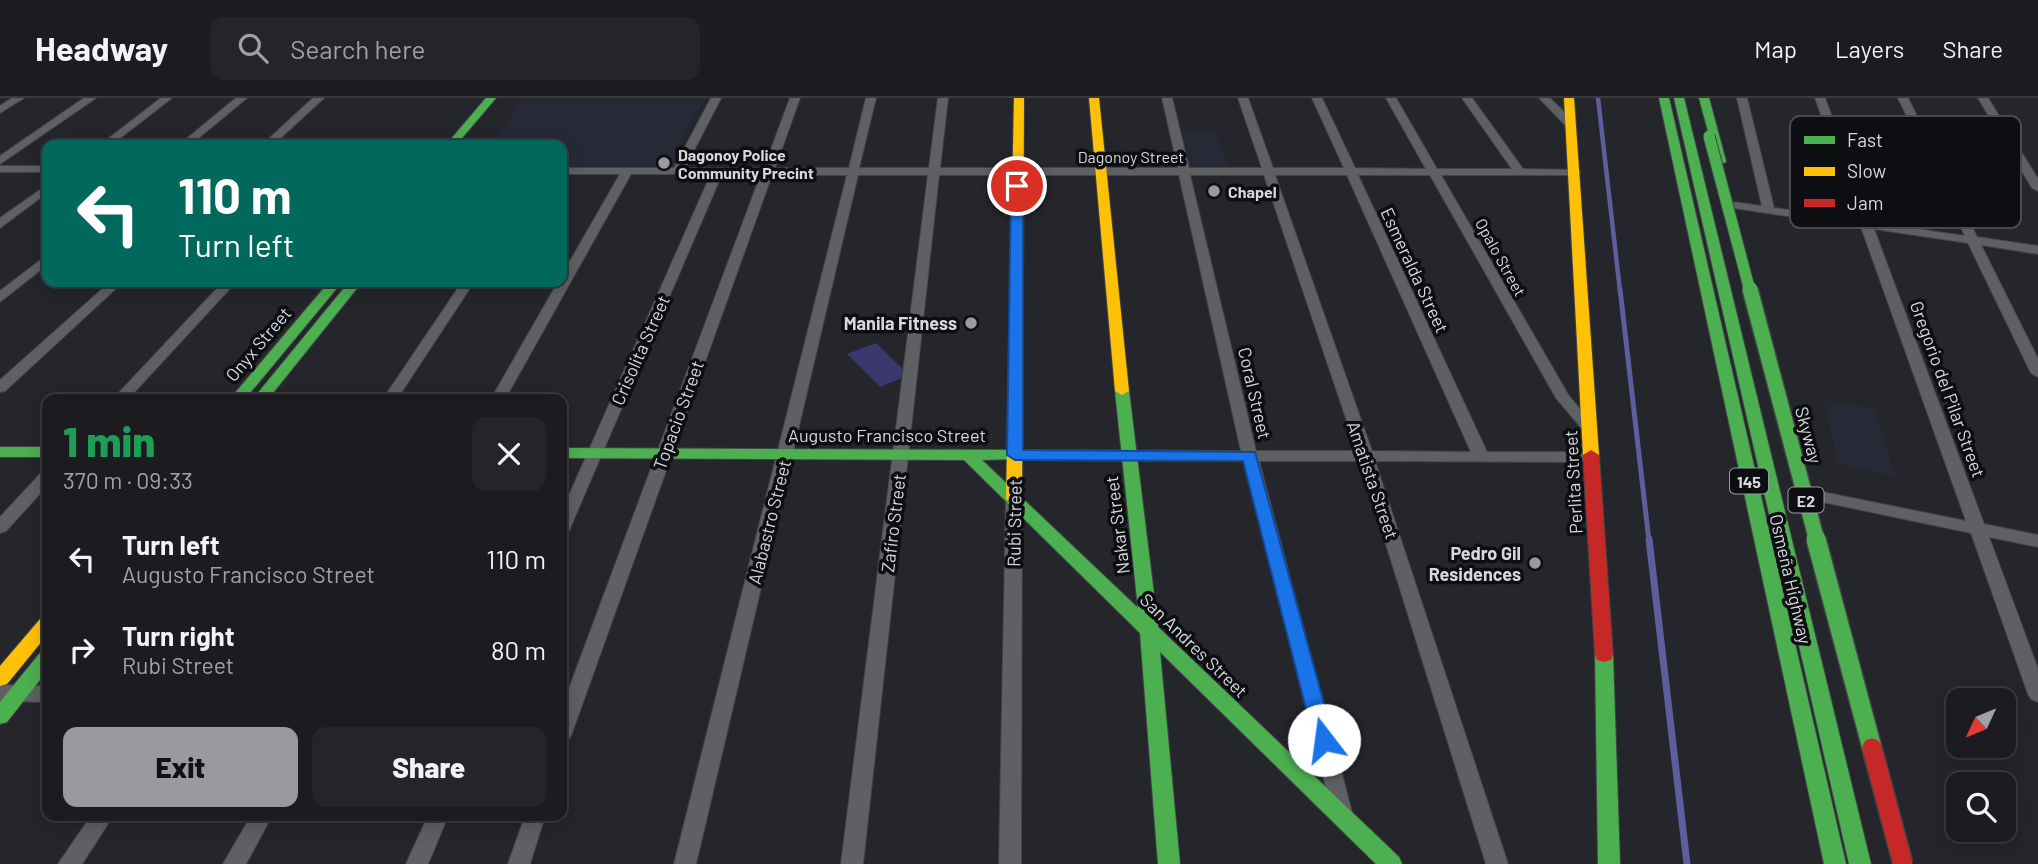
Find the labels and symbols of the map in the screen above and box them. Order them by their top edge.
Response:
legend [1790,116,2021,228]
text: Fast [1847,128,1883,151]
place label: Dagonoy Police Community Precint [678,145,814,182]
street label: Dagonoy Street [1078,147,1184,166]
marker: Dagonoy Police Community Precint [656,155,672,171]
pin [987,156,1047,216]
text: Slow [1847,159,1886,182]
place label: Chapel [1228,182,1277,201]
marker: Chapel [1206,183,1222,199]
text: Jam [1847,191,1883,214]
street label: Esmeralda Street [1376,204,1454,336]
street label: Opalo Street [1472,215,1530,299]
street label: Crisolita Street [606,292,674,408]
street label: Gregorio del Pilar Street [1906,298,1990,480]
street label: Onyx Street [221,302,295,386]
place label: Manila Fitness [844,312,957,334]
marker: Manila Fitness [963,315,979,331]
street label: Coral Street [1234,345,1276,441]
street label: Topacio Street [648,357,708,473]
street label: Skyway [1791,404,1827,466]
street label: Amatista Street [1343,418,1403,542]
street label: Augusto Francisco Street [788,424,986,446]
street label: Perlita Street [1559,430,1587,534]
street label: Alabastro Street [743,457,795,587]
road number: 145 [1730,468,1768,494]
street label: Zafiro Street [876,472,910,574]
street label: Nakar Street [1100,475,1134,575]
street label: Rubi Street [1002,479,1026,567]
road number: E2 [1788,488,1824,512]
street label: Osmeña Highway [1765,512,1817,646]
place label: Pedro Gil Residences [1429,542,1521,585]
marker: Pedro Gil Residences [1527,555,1543,571]
street label: San Andres Street [1136,588,1252,702]
north arrow [1946,688,2016,758]
position arrow [1287,703,1361,777]

